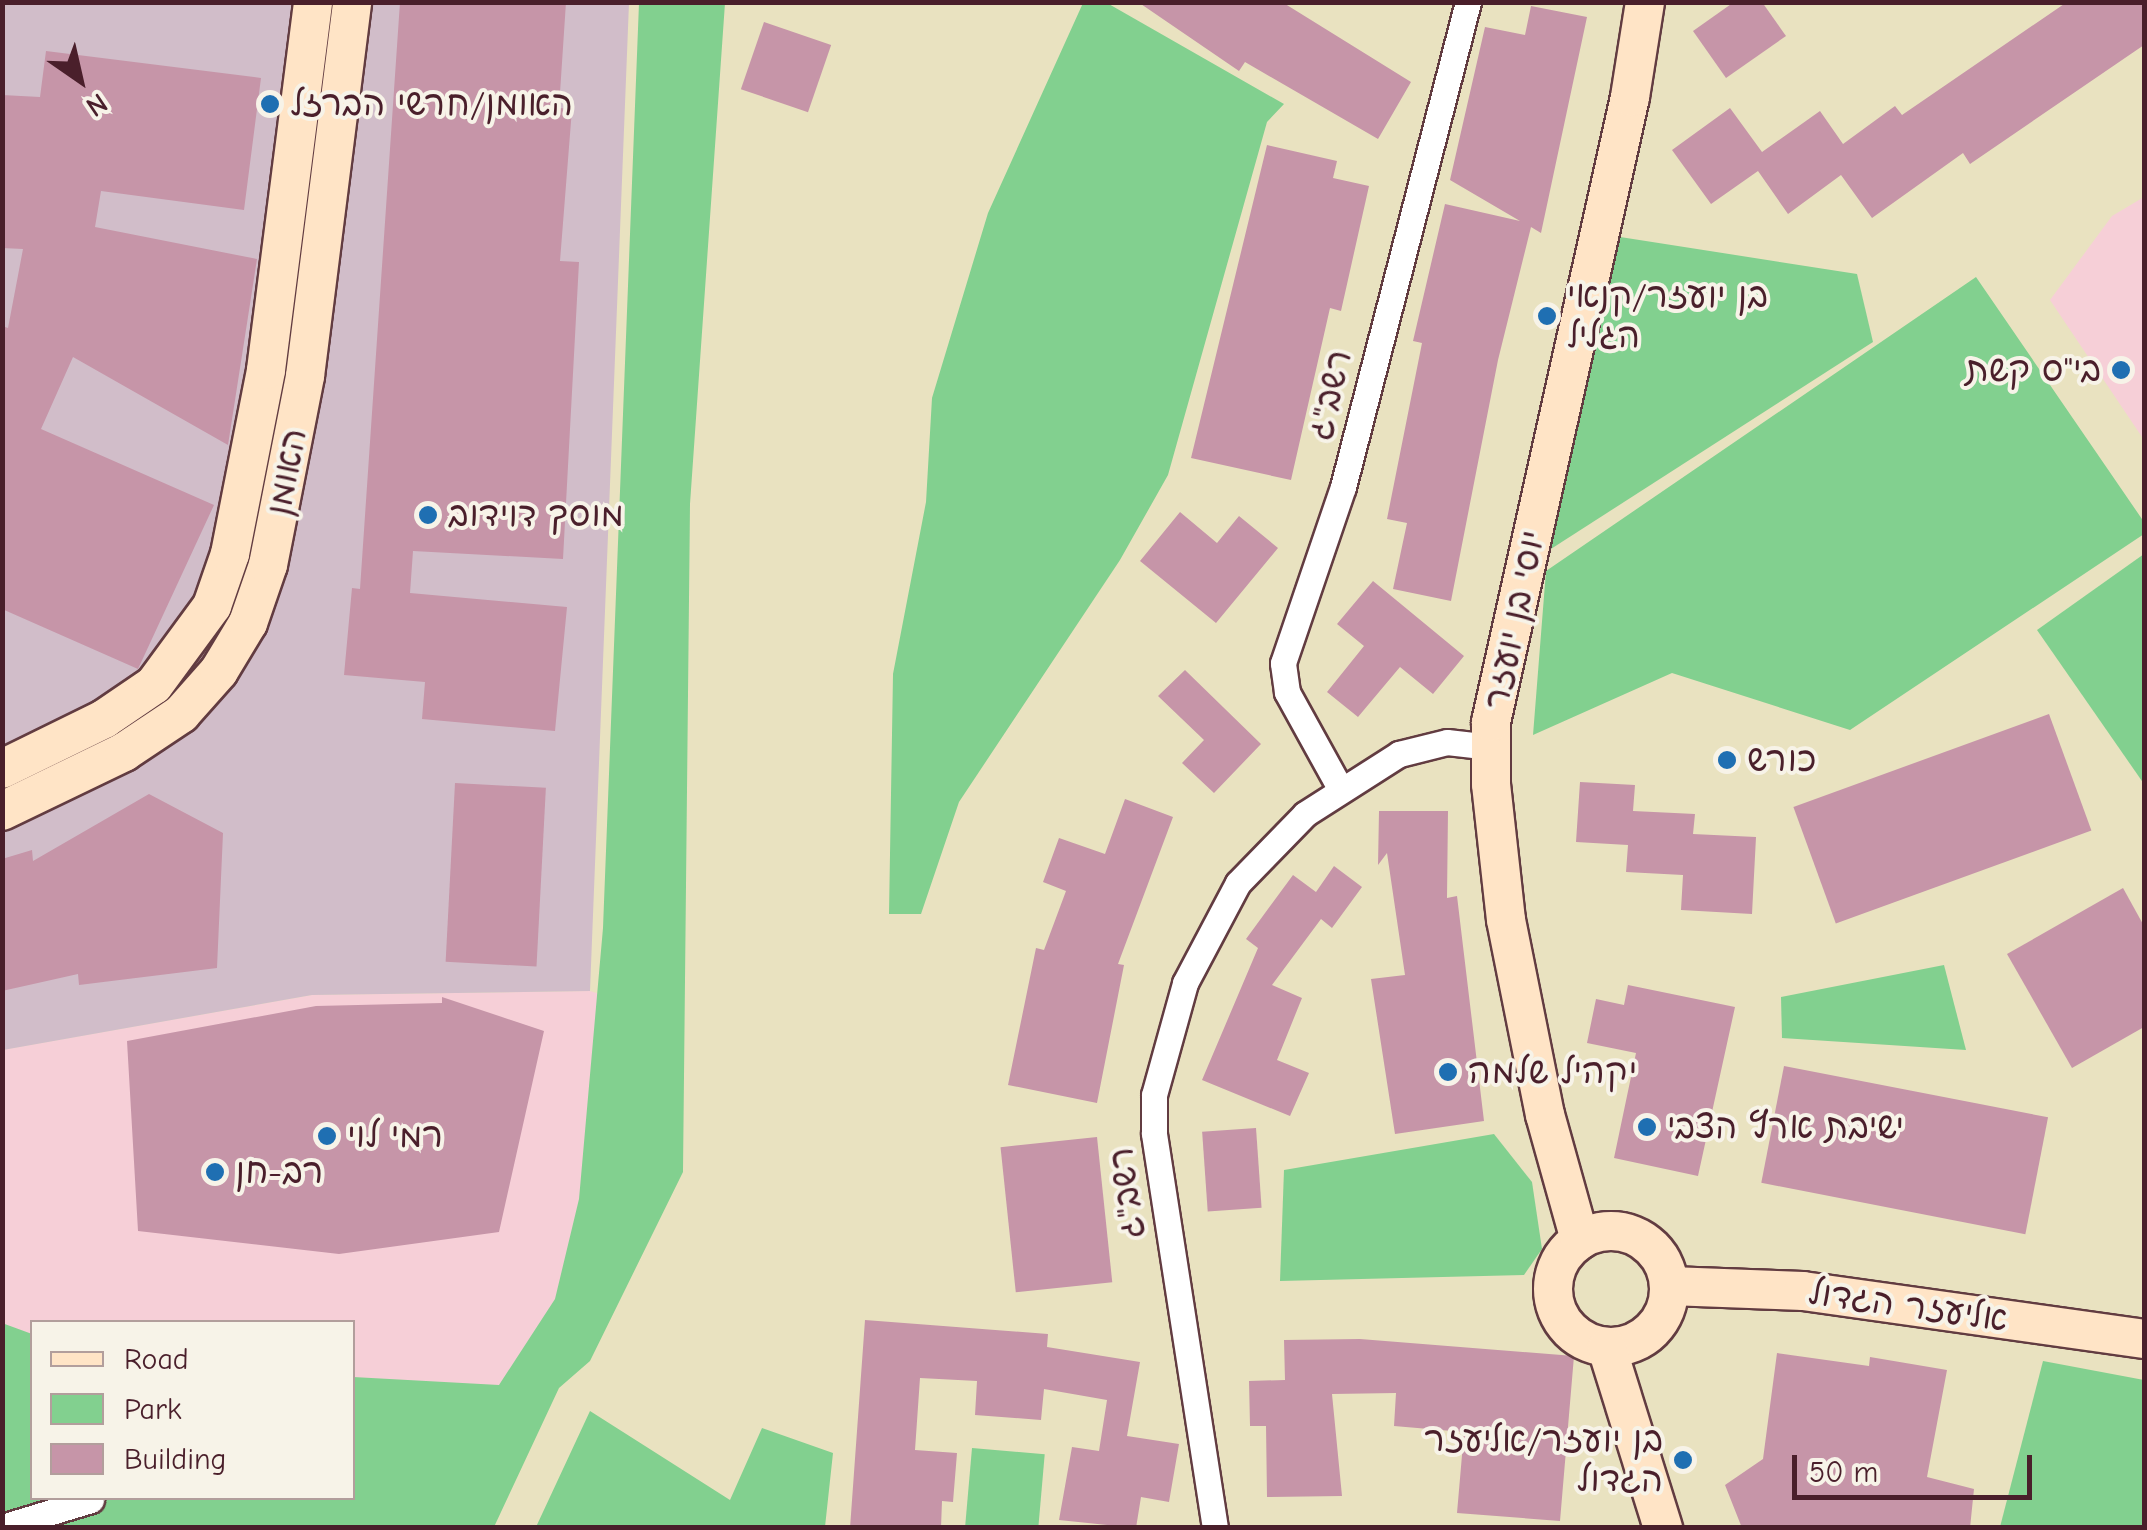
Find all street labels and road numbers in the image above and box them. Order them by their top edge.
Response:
street label: רשב"ג [1299,346,1361,444]
street label: האומן [258,425,316,519]
street label: יוסי בן יועזר [1476,527,1554,713]
street label: רשב"ג [1101,1145,1153,1241]
street label: אליעזר הגדול [1806,1271,2010,1341]

